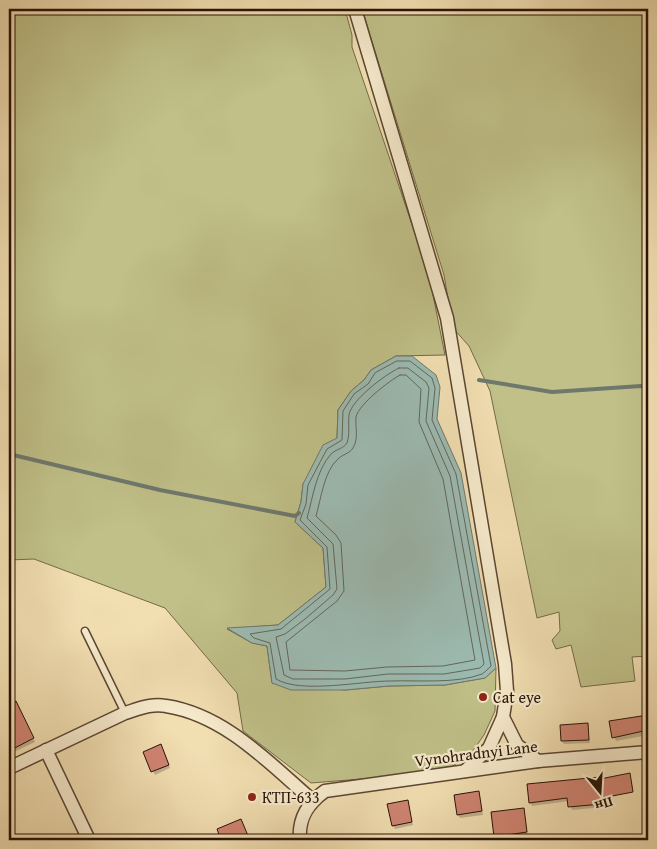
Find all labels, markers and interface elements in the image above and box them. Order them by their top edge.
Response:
place label: Cat eye [493,685,541,709]
marker: Cat eye [477,691,489,703]
street label: Vynohradnyi Lane [413,734,539,772]
north arrow [574,766,624,816]
place label: КТП-633 [262,785,320,809]
marker: КТП-633 [246,791,258,803]
text: Пн [592,792,616,817]

